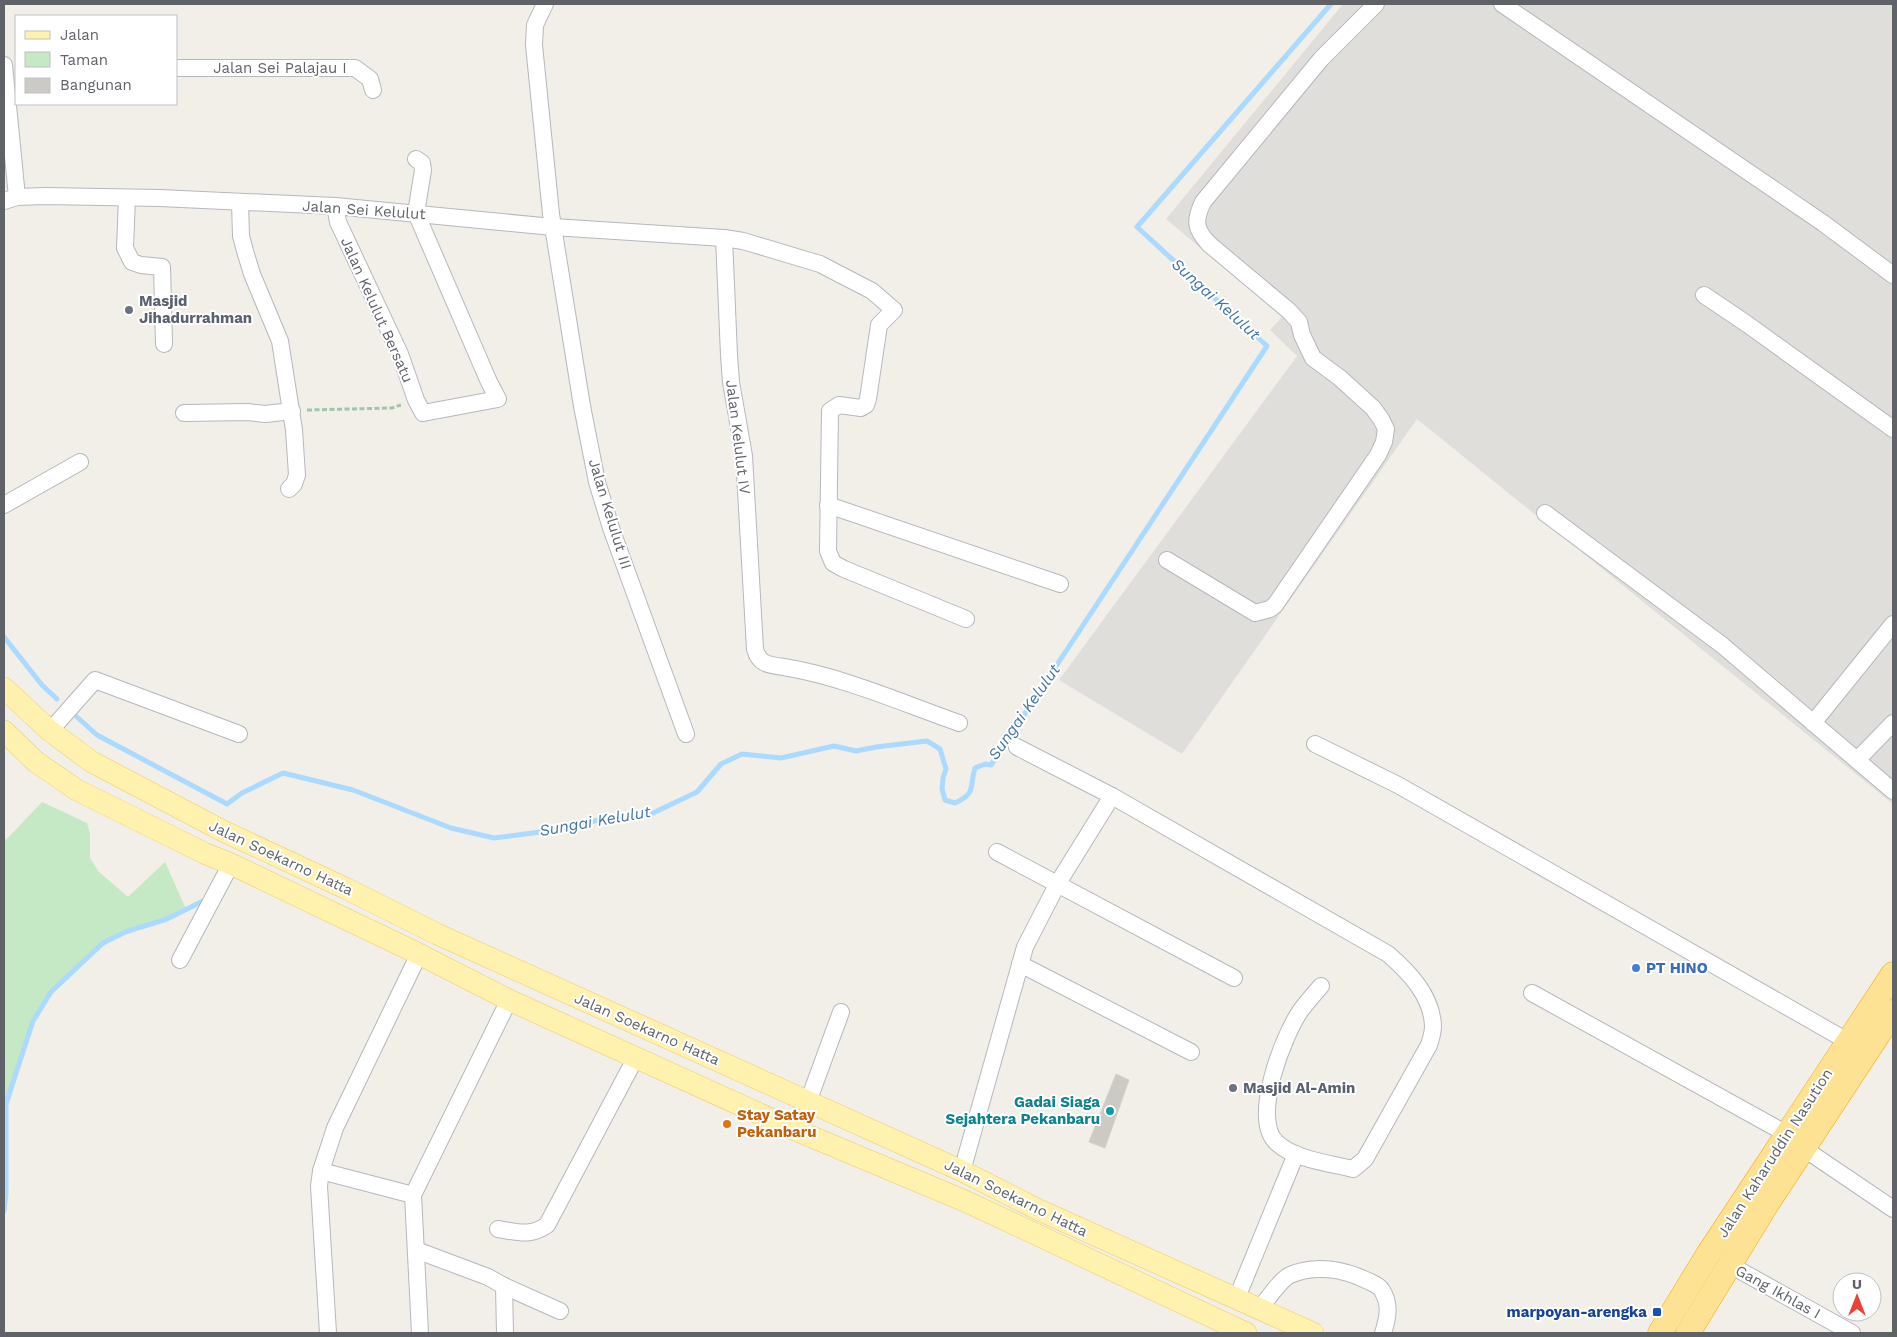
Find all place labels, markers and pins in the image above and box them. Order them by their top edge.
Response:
place label: Masjid Jihadurrahman [139,292,252,327]
marker: Masjid Jihadurrahman [123,304,135,316]
place label: PT HINO [1646,959,1708,977]
marker: PT HINO [1630,962,1642,974]
place label: Masjid Al-Amin [1243,1079,1355,1097]
marker: Masjid Al-Amin [1227,1082,1239,1094]
place label: Gadai Siaga Sejahtera Pekanbaru [945,1093,1100,1128]
marker: Gadai Siaga Sejahtera Pekanbaru [1104,1105,1116,1117]
place label: Stay Satay Pekanbaru [737,1106,816,1141]
marker: Stay Satay Pekanbaru [721,1118,733,1130]
place label: marpoyan-arengka [1507,1303,1647,1321]
marker: marpoyan-arengka [1651,1306,1663,1318]

